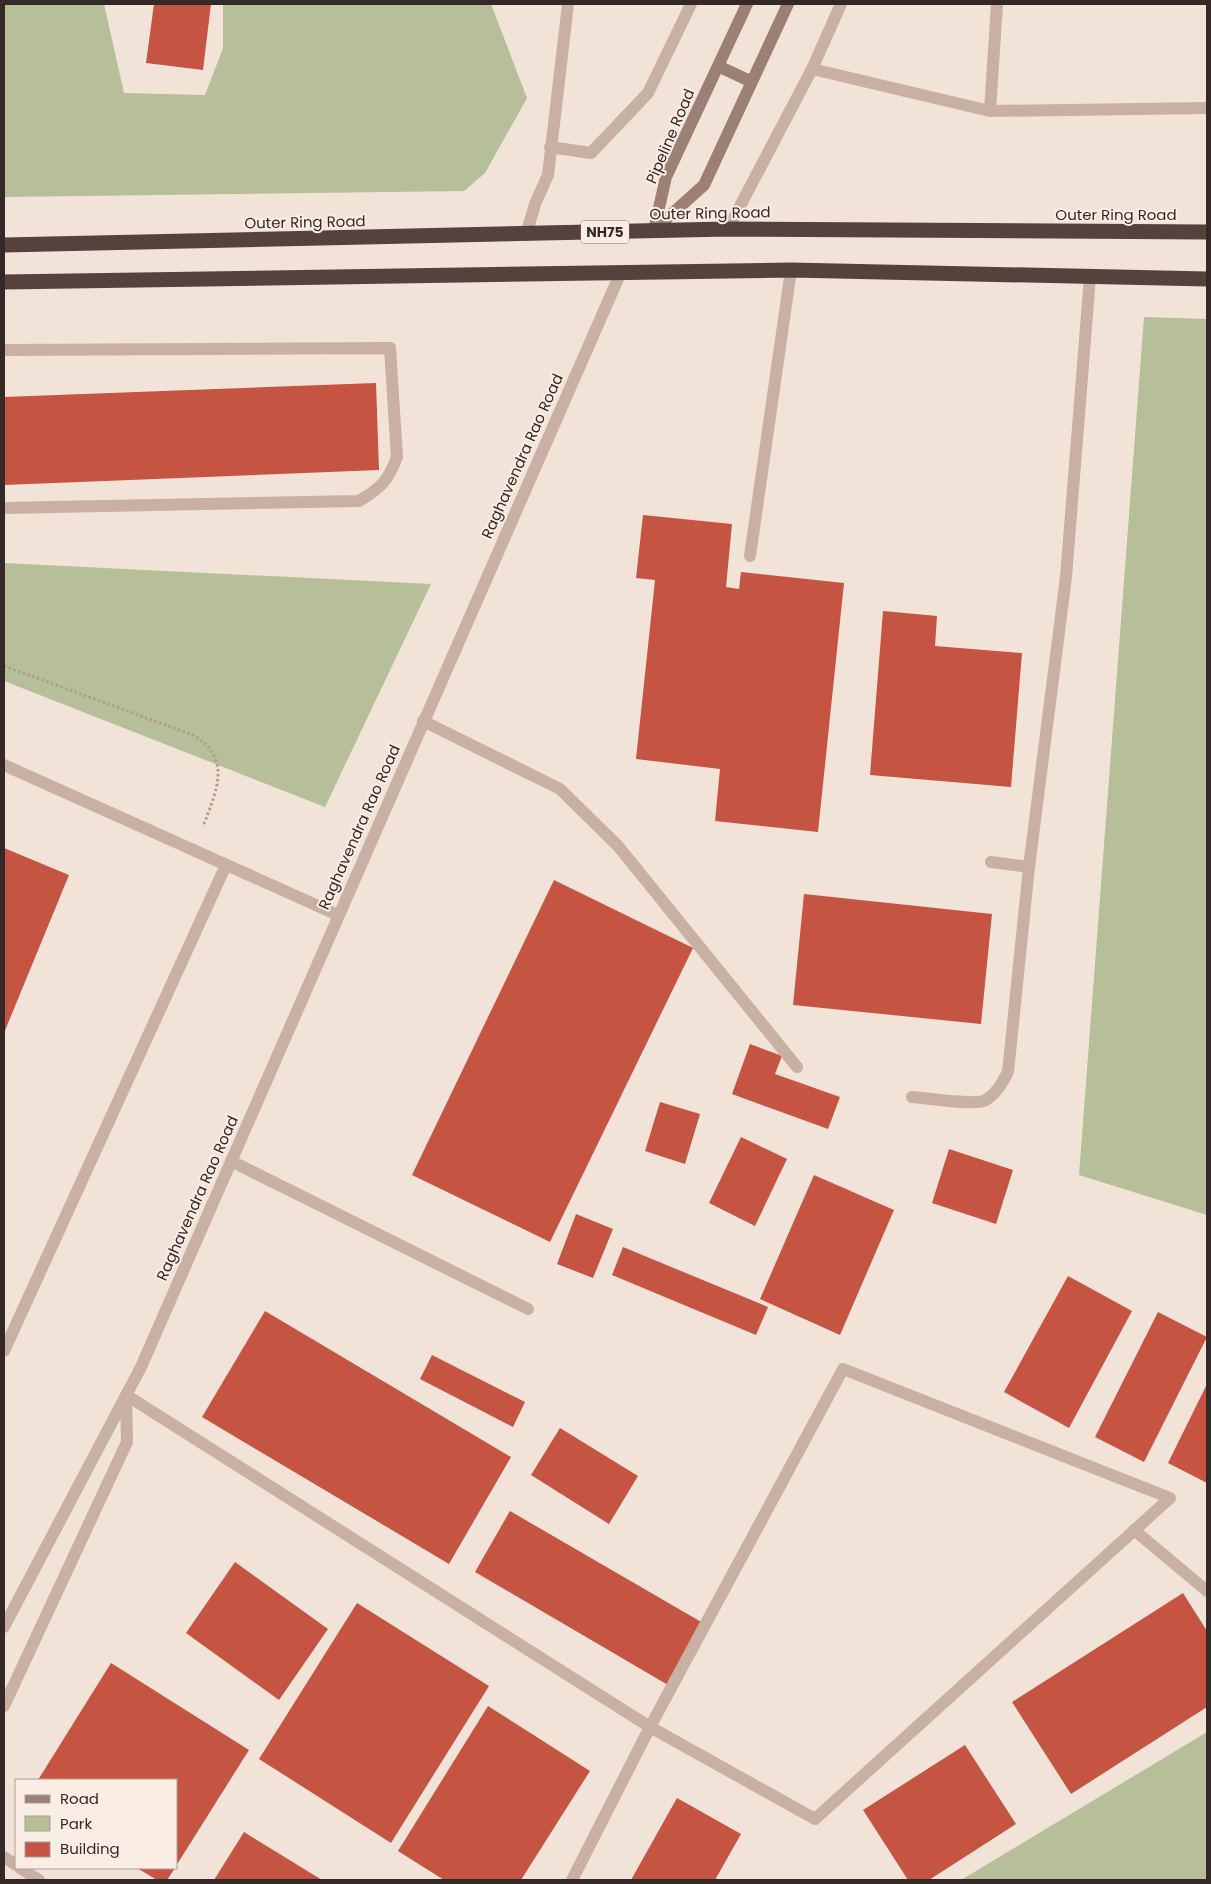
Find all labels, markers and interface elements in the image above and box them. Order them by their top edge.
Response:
street label: Pipeline Road [641,85,699,187]
street label: Outer Ring Road [649,201,771,225]
street label: Outer Ring Road [1055,204,1177,225]
street label: Outer Ring Road [244,210,366,234]
road number: NH75 [581,220,629,243]
street label: Raghavendra Rao Road [476,370,568,542]
street label: Raghavendra Rao Road [313,741,405,913]
street label: Raghavendra Rao Road [151,1112,243,1284]
legend [15,1779,178,1869]
text: Road [60,1788,99,1809]
text: Park [60,1813,92,1834]
text: Building [60,1838,120,1859]

